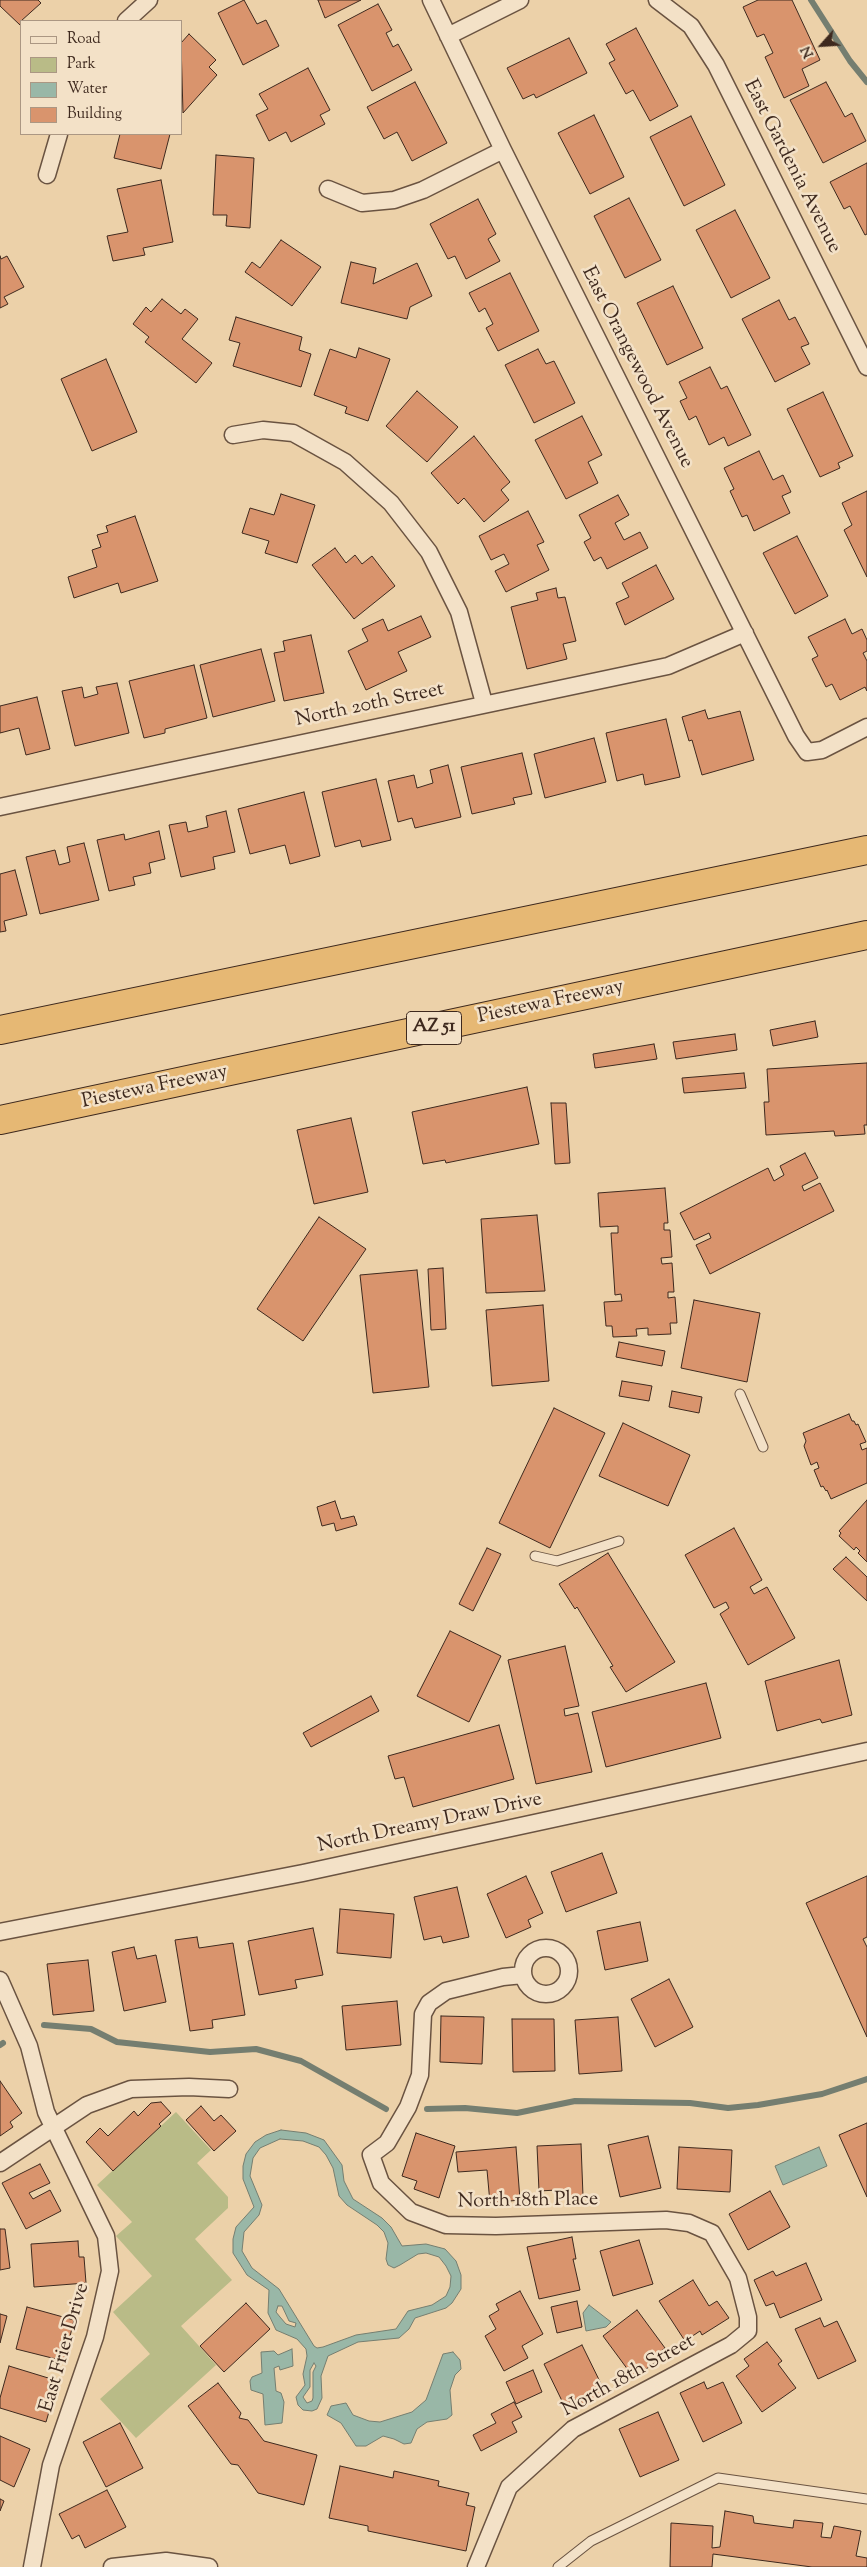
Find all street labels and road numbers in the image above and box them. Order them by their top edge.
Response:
street label: East Gardenia Avenue [737,76,845,258]
street label: East Orangewood Avenue [575,263,697,473]
street label: North 20th Street [294,679,446,733]
street label: Piestewa Freeway [476,976,626,1030]
road number: AZ 51 [406,1011,462,1044]
street label: Piestewa Freeway [80,1061,230,1115]
street label: North Dreamy Draw Drive [316,1788,544,1860]
street label: North 18th Place [457,2189,599,2215]
street label: East Frier Drive [36,2281,96,2415]
street label: North 18th Street [558,2331,700,2423]

